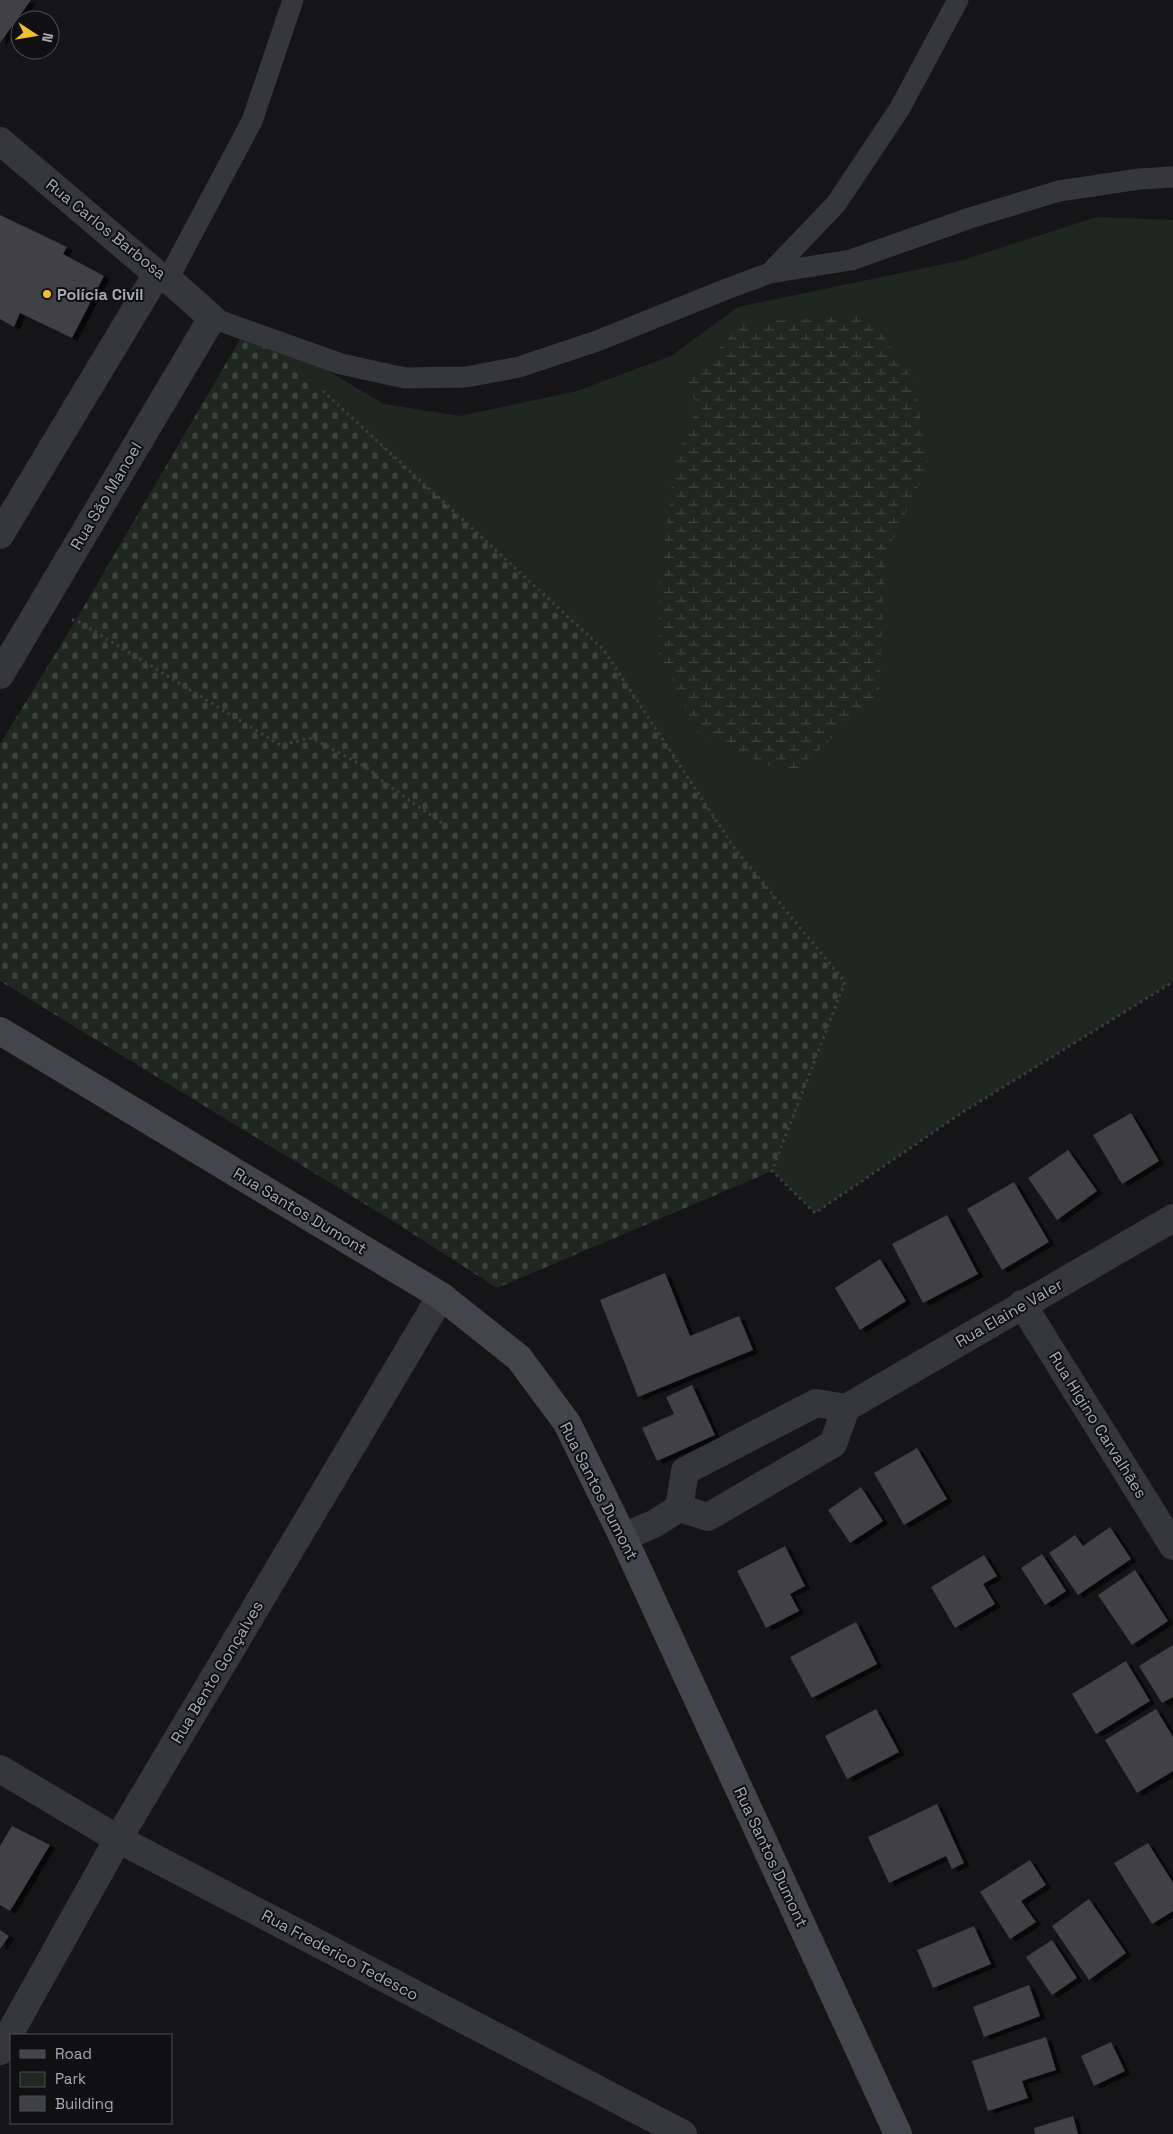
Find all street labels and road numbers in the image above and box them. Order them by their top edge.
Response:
street label: Rua Carlos Barbosa [42,174,170,284]
street label: Rua São Manoel [66,438,146,554]
street label: Rua Santos Dumont [229,1163,371,1259]
street label: Rua Elaine Valer [952,1274,1066,1352]
street label: Rua Higino Carvalhães [1044,1348,1152,1502]
street label: Rua Santos Dumont [555,1418,643,1564]
street label: Rua Bento Gonçalves [166,1597,268,1747]
street label: Rua Santos Dumont [729,1784,813,1930]
street label: Rua Frederico Tedesco [258,1905,422,2005]

